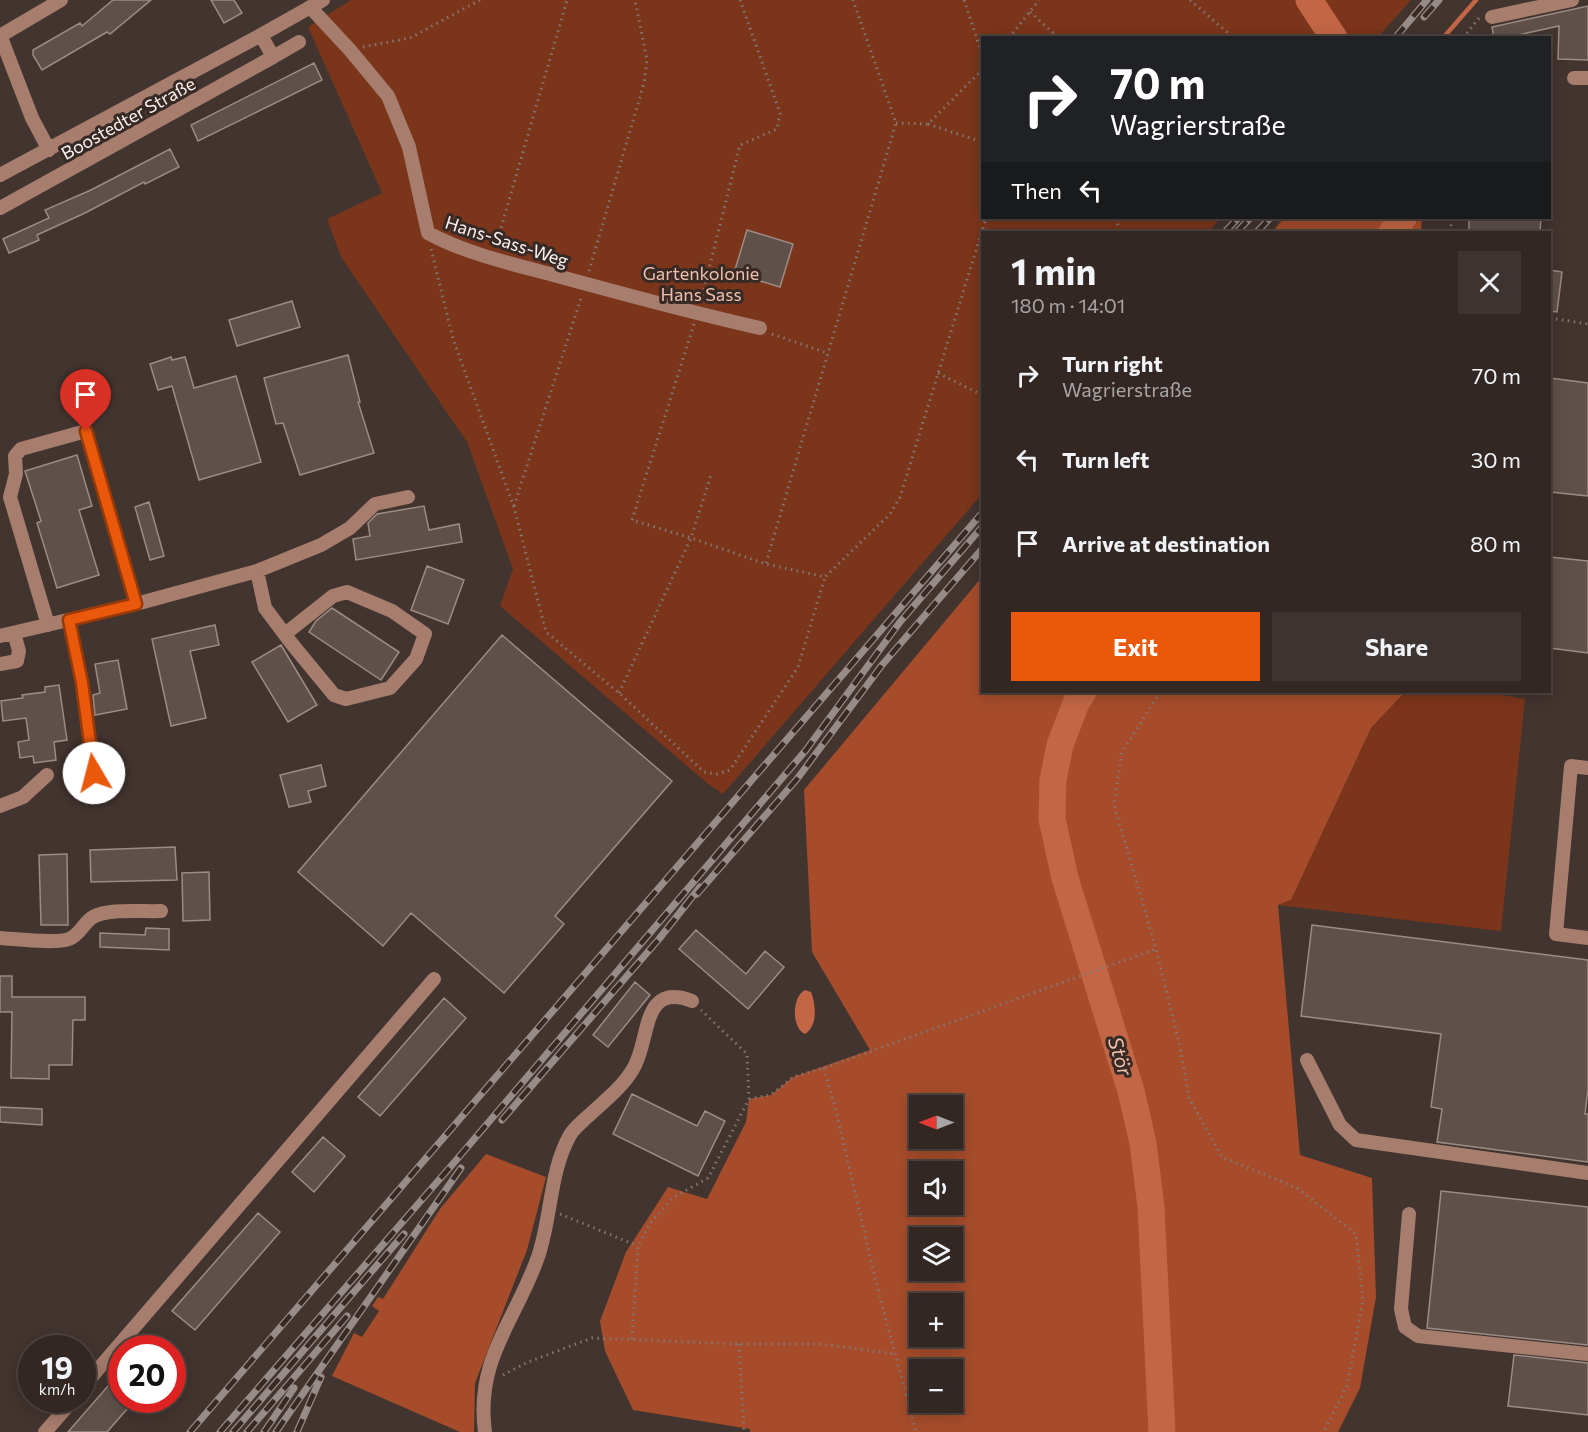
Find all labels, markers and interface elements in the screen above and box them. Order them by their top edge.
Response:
text: 70 m [1110,56,1205,108]
icon: right [1011,60,1089,138]
street label: Boostedter Straße [57,72,199,164]
text: Wagrierstraße [1110,108,1286,141]
icon: left [1074,174,1107,207]
text: Then [1011,177,1062,204]
street label: Hans-Sass-Weg [443,211,572,271]
text: 1 min [1011,248,1096,292]
button: close [1458,251,1521,314]
park label: Gartenkolonie Hans Sass [643,262,759,305]
text: 180 m · 14:01 [1011,293,1125,317]
text: Turn right [1062,350,1163,377]
icon: right [1011,359,1044,392]
text: 70 m [1472,362,1521,389]
pin [60,369,111,431]
text: Wagrierstraße [1062,377,1192,401]
icon: arrive [69,378,102,411]
icon: left [1011,443,1044,476]
text: Turn left [1062,446,1149,473]
text: 30 m [1471,446,1521,473]
icon: arrive [1011,527,1044,560]
text: Arrive at destination [1062,530,1270,557]
text: 80 m [1470,530,1521,557]
button: Exit [1011,612,1260,681]
button: Share [1272,612,1521,681]
position arrow [62,741,126,805]
water label: Stör [1104,1034,1139,1079]
north arrow [909,1095,963,1149]
map controls [909,1095,963,1413]
button: sound [909,1161,963,1215]
button: layers [909,1227,963,1281]
button: + [909,1293,963,1347]
speed limit sign: 20 [108,1335,186,1413]
text: 19 [41,1348,73,1385]
button: − [909,1359,963,1413]
text: km/h [39,1380,75,1398]

